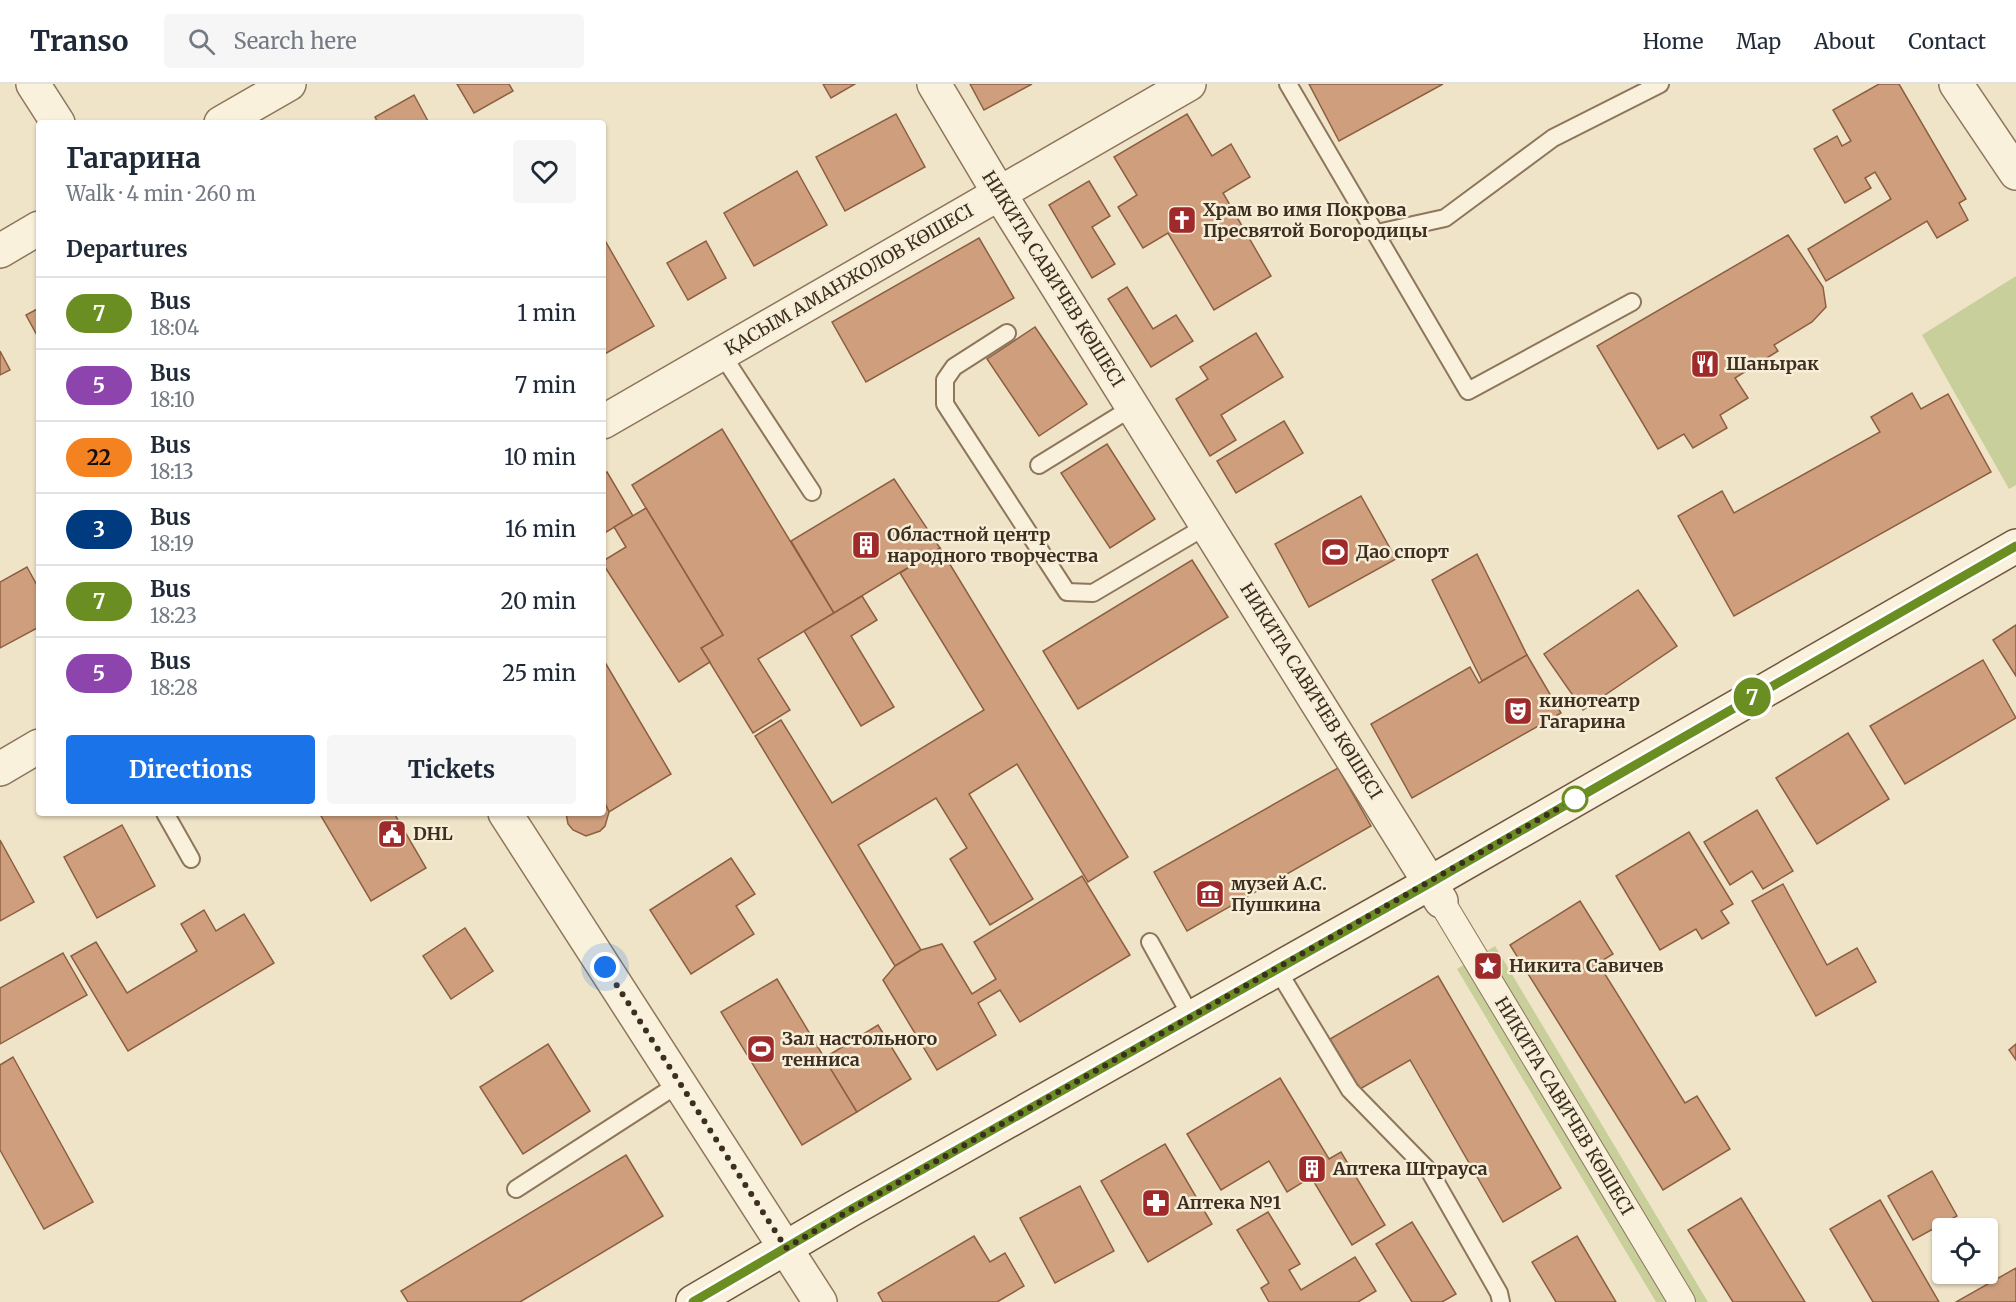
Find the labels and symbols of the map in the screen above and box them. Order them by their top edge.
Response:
street label: НИКИТА САВИЧЕВ КӨШЕСІ [977,166,1130,391]
place label: Храм во имя Покрова Пресвятой Богородицы [1203,198,1428,242]
street label: ҚАСЫМ АМАНЖОЛОВ КӨШЕСІ [720,199,977,360]
church icon: Храм во имя Покрова Пресвятой Богородицы [1166,204,1198,236]
restaurant icon: Шанырак [1689,348,1721,380]
place label: Шанырак [1726,352,1819,375]
place label: Областной центр народного творчества [887,523,1098,567]
building icon: Областной центр народного творчества [850,529,882,561]
sports icon: Дао спорт [1319,536,1351,568]
place label: Дао спорт [1356,540,1449,563]
street label: НИКИТА САВИЧЕВ КӨШЕСІ [1235,578,1388,803]
line badge: 7 [1732,678,1772,716]
place label: кинотеатр Гагарина [1539,689,1640,733]
theatre icon: кинотеатр Гагарина [1502,695,1534,727]
unlabelled marker [1562,786,1588,812]
public building icon: DHL [376,818,408,850]
place label: DHL [413,822,453,845]
place label: музей А.С. Пушкина [1231,872,1327,916]
museum icon: музей А.С. Пушкина [1194,878,1226,910]
place icon: Никита Савичев [1472,950,1504,982]
your location [590,952,620,982]
place label: Никита Савичев [1509,954,1664,977]
street label: НИКИТА САВИЧЕВ КӨШЕСІ [1490,992,1639,1219]
place label: Зал настольного тенниса [782,1027,938,1071]
sports icon: Зал настольного тенниса [745,1033,777,1065]
building icon: Аптека Штрауса [1296,1153,1328,1185]
place label: Аптека Штрауса [1332,1157,1488,1180]
pharmacy icon: Аптека №1 [1140,1187,1172,1219]
place label: Аптека №1 [1176,1191,1281,1214]

